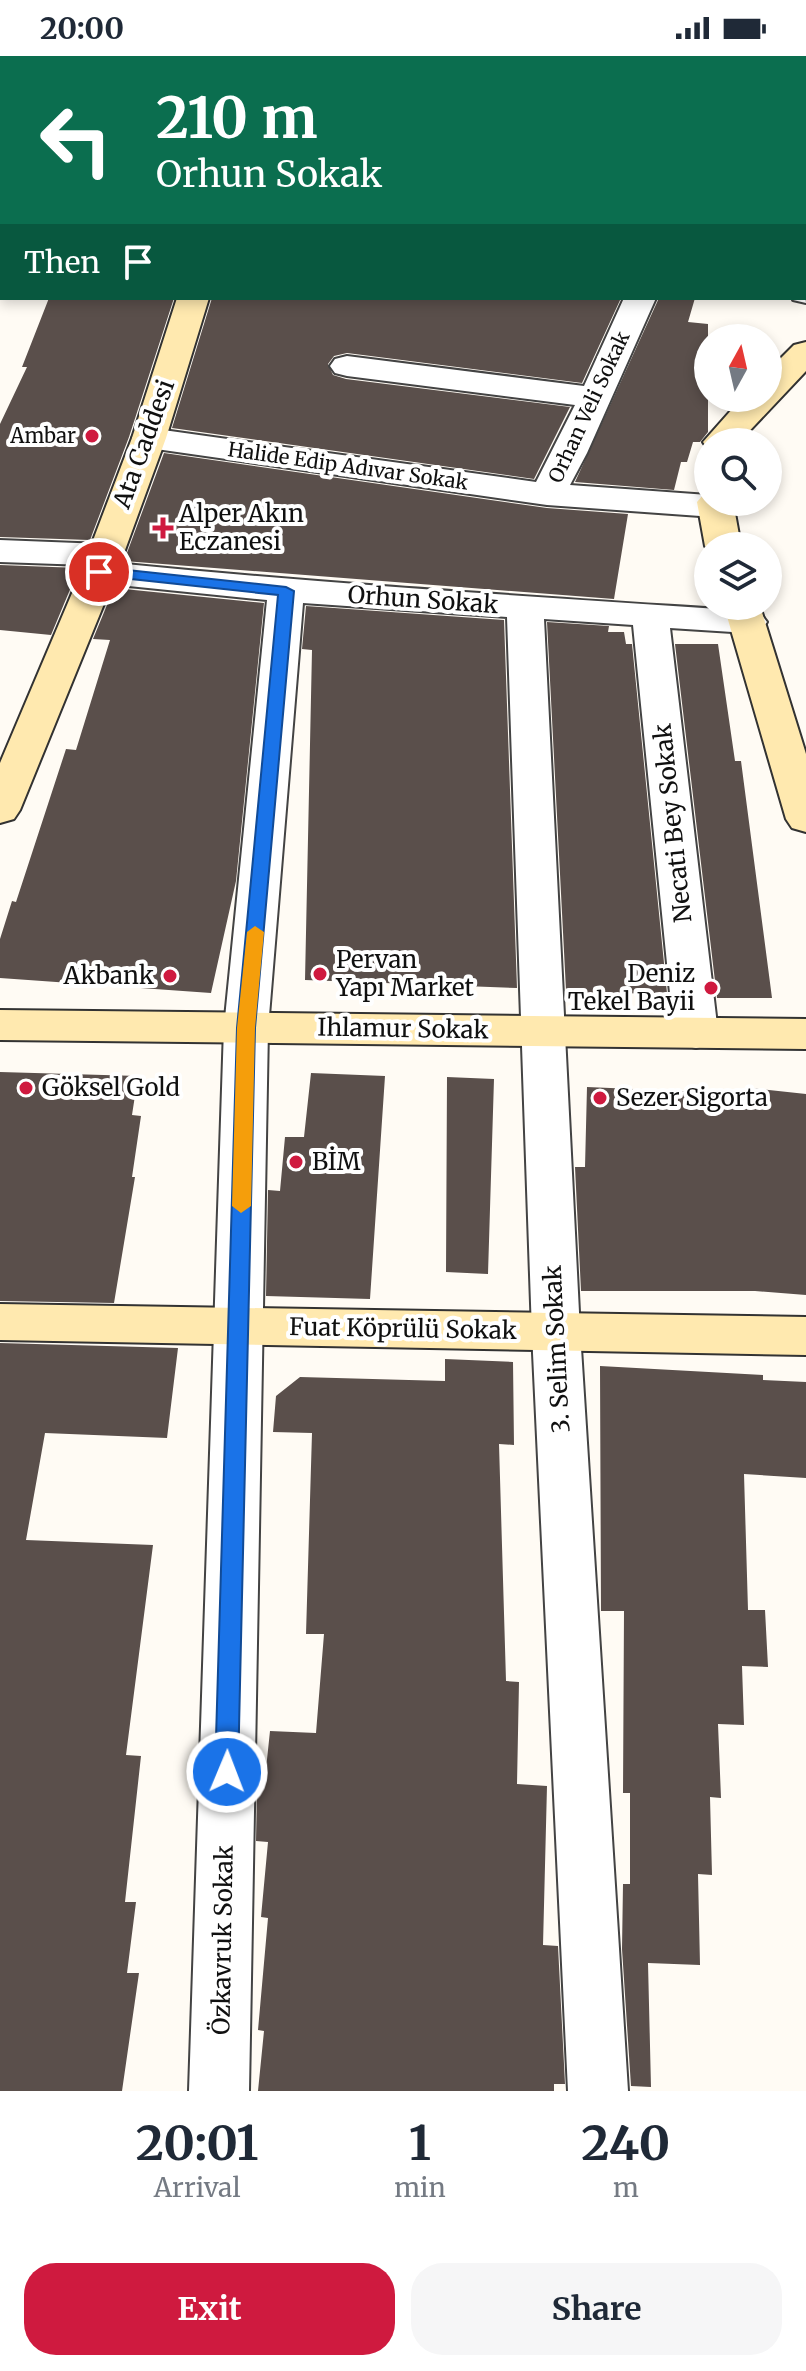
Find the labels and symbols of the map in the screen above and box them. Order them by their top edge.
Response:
north arrow [694,324,782,412]
street label: Orhan Veli Sokak [542,327,635,487]
street label: Ata Caddesi [106,375,181,513]
place label: Ambar [9,423,76,448]
marker: Ambar [83,427,101,445]
street label: Halide Edip Adıvar Sokak [226,436,470,495]
place label: Alper Akın Eczanesi [178,498,304,557]
marker: Alper Akın Eczanesi [154,519,172,537]
pin [65,538,133,606]
street label: Orhun Sokak [347,579,500,620]
street label: Necati Bey Sokak [647,721,698,924]
place label: Pervan Yapı Market [335,944,475,1003]
place label: Deniz Tekel Bayii [568,958,695,1017]
place label: Akbank [62,960,155,991]
marker: Pervan Yapı Market [311,965,329,983]
marker: Akbank [161,967,179,985]
marker: Deniz Tekel Bayii [702,979,720,997]
street label: Ihlamur Sokak [317,1012,490,1046]
place label: Göksel Gold [42,1072,180,1103]
marker: Göksel Gold [17,1079,35,1097]
place label: Sezer Sigorta [616,1082,768,1113]
marker: Sezer Sigorta [591,1089,609,1107]
place label: BİM [312,1146,361,1177]
marker: BİM [287,1153,305,1171]
street label: 3. Selim Sokak [537,1264,576,1434]
street label: Fuat Köprülü Sokak [289,1311,518,1346]
position arrow [185,1730,269,1814]
street label: Özkavruk Sokak [205,1844,240,2035]

